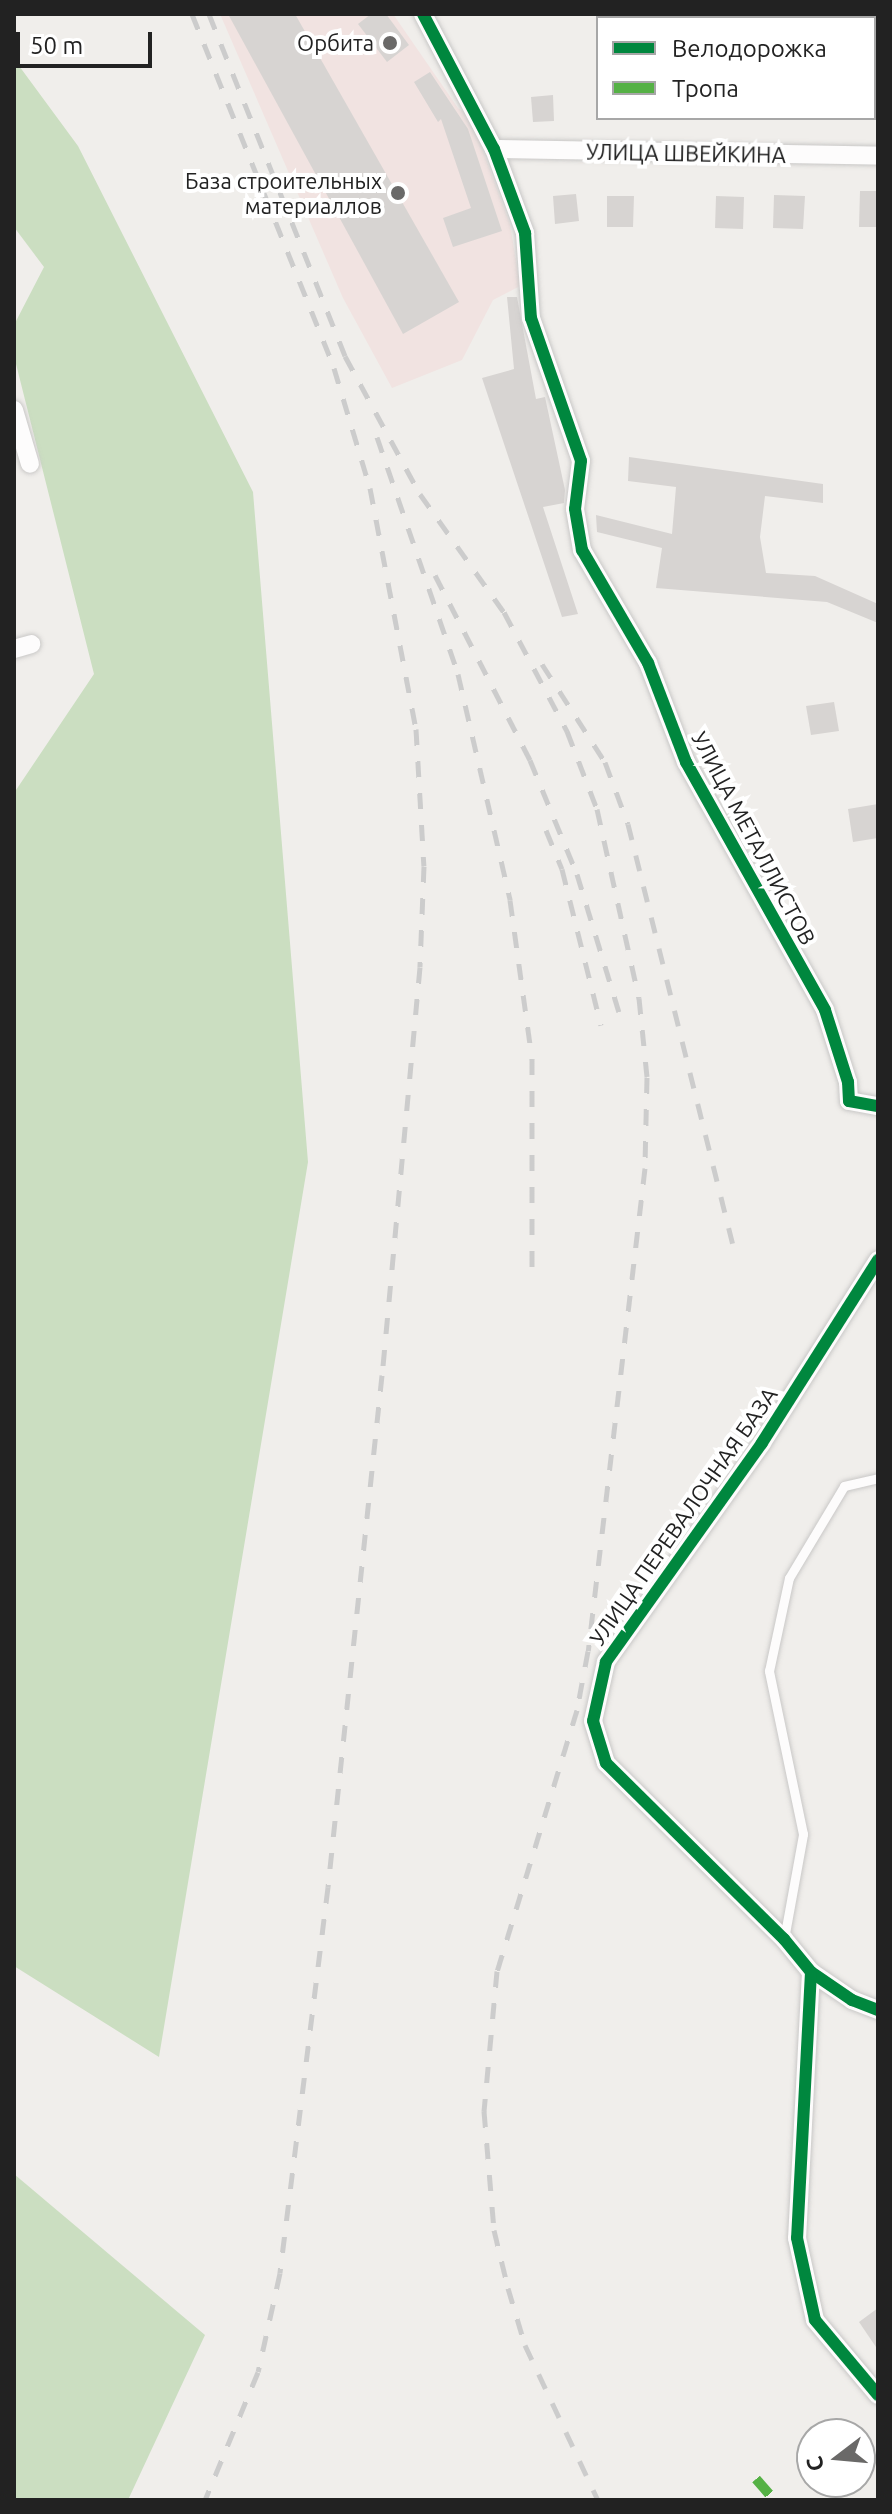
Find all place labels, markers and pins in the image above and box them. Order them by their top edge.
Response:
place label: Орбита [297,30,374,56]
marker: Орбита [381,34,399,52]
place label: База cтроительных материаллов [185,167,382,218]
marker: База cтроительных материаллов [389,184,407,202]

